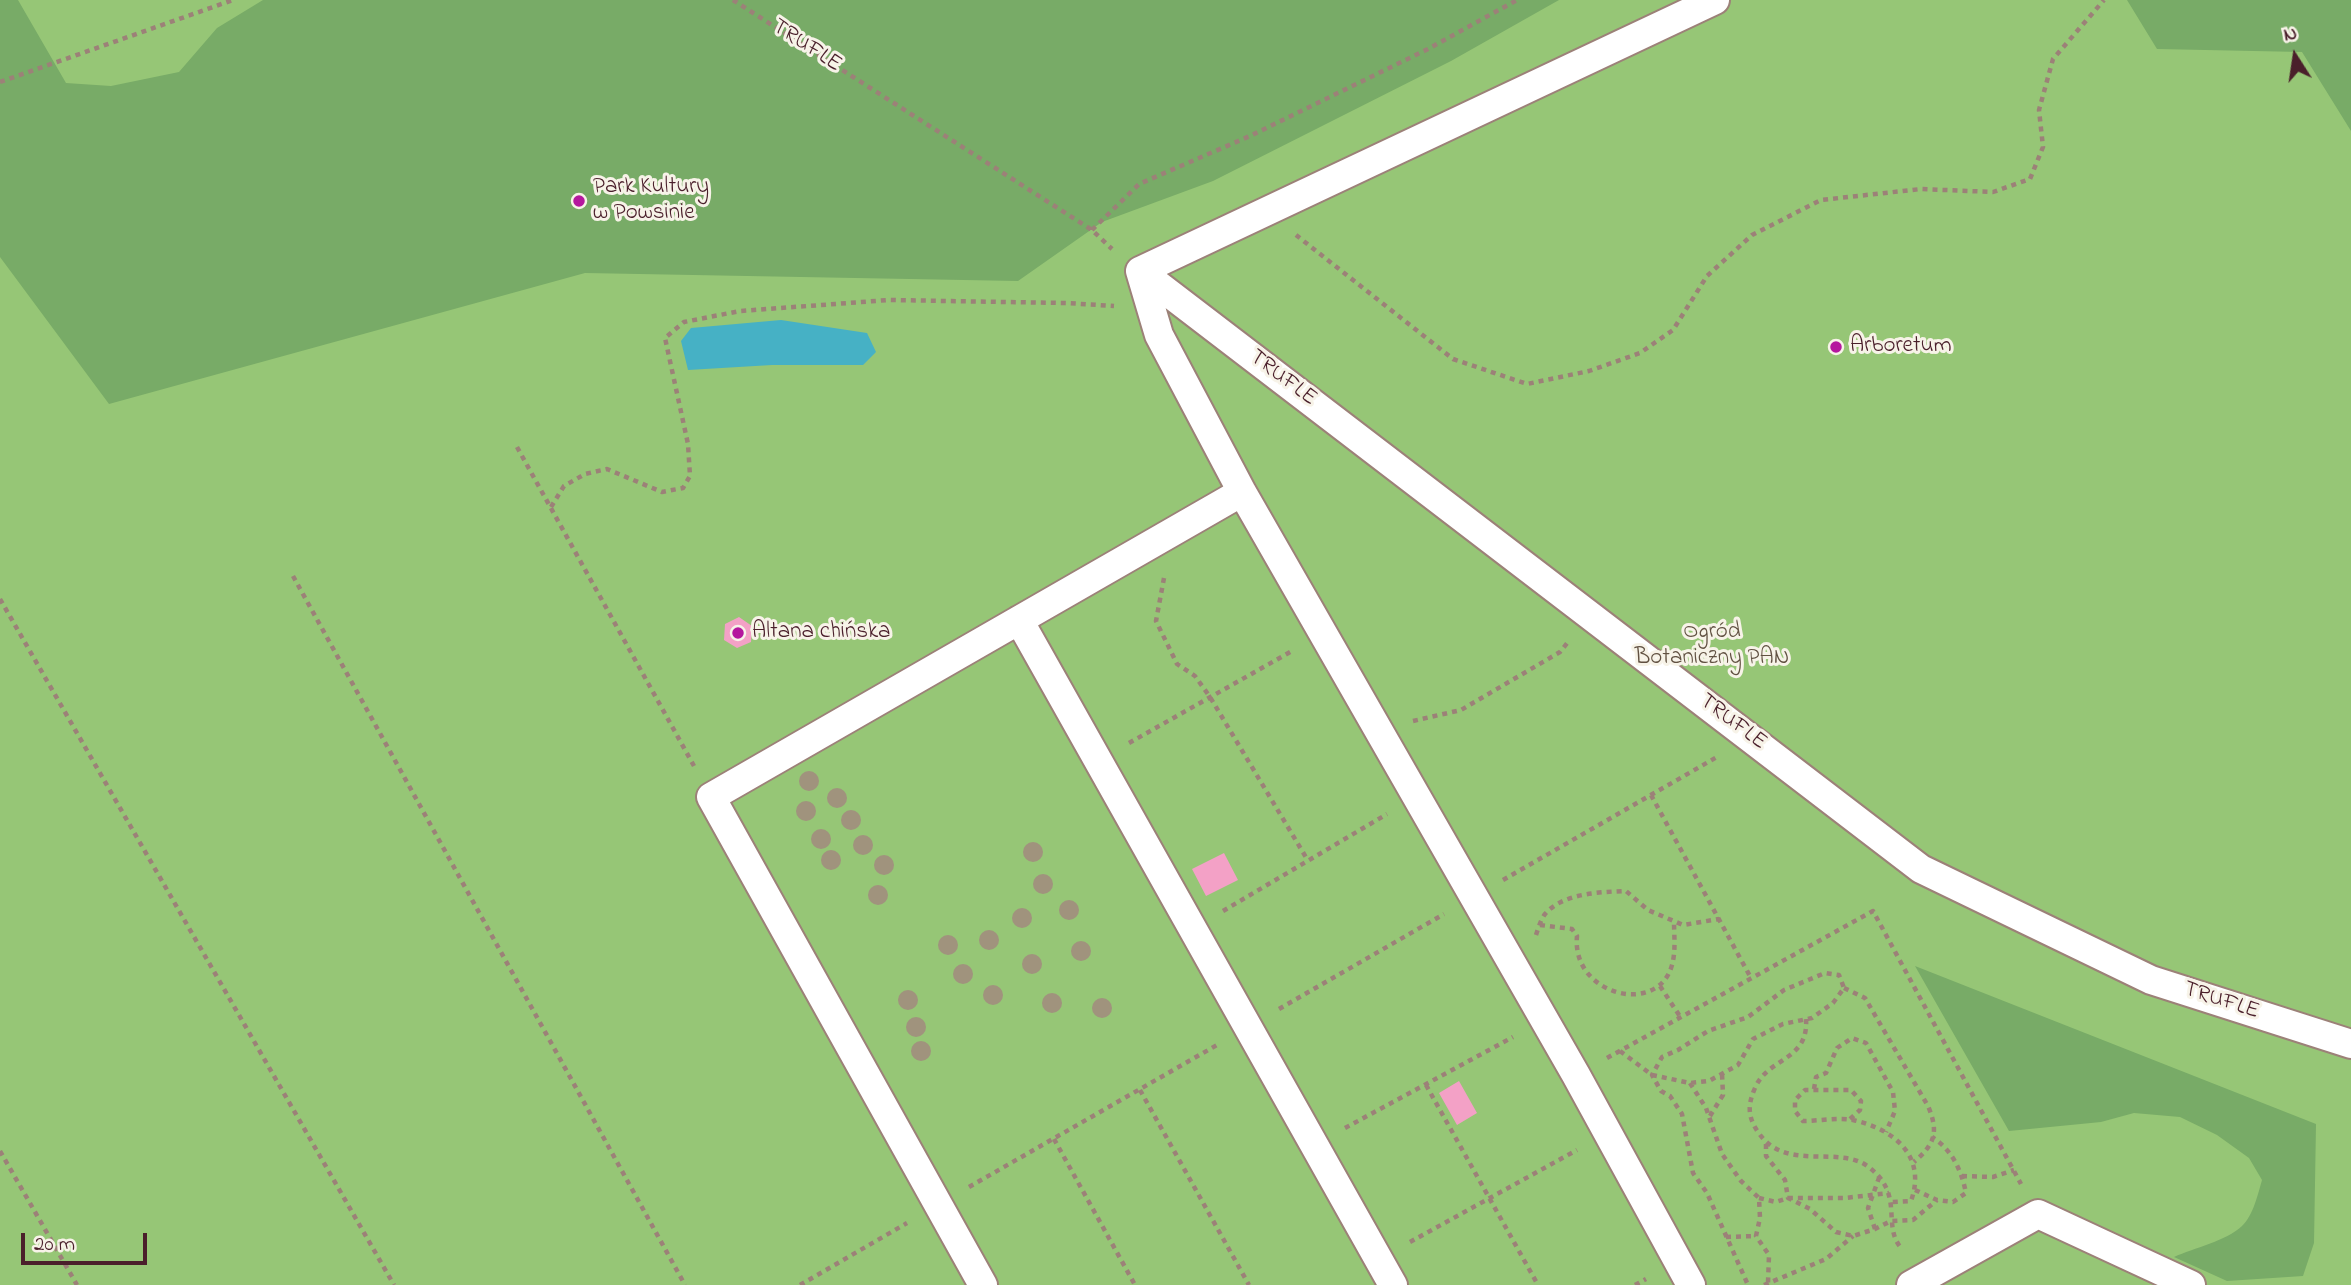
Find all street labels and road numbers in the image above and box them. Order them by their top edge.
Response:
street label: TRUFLE [766,14,846,80]
street label: TRUFLE [1243,345,1321,413]
street label: TRUFLE [1693,689,1771,757]
street label: TRUFLE [2180,977,2262,1027]

